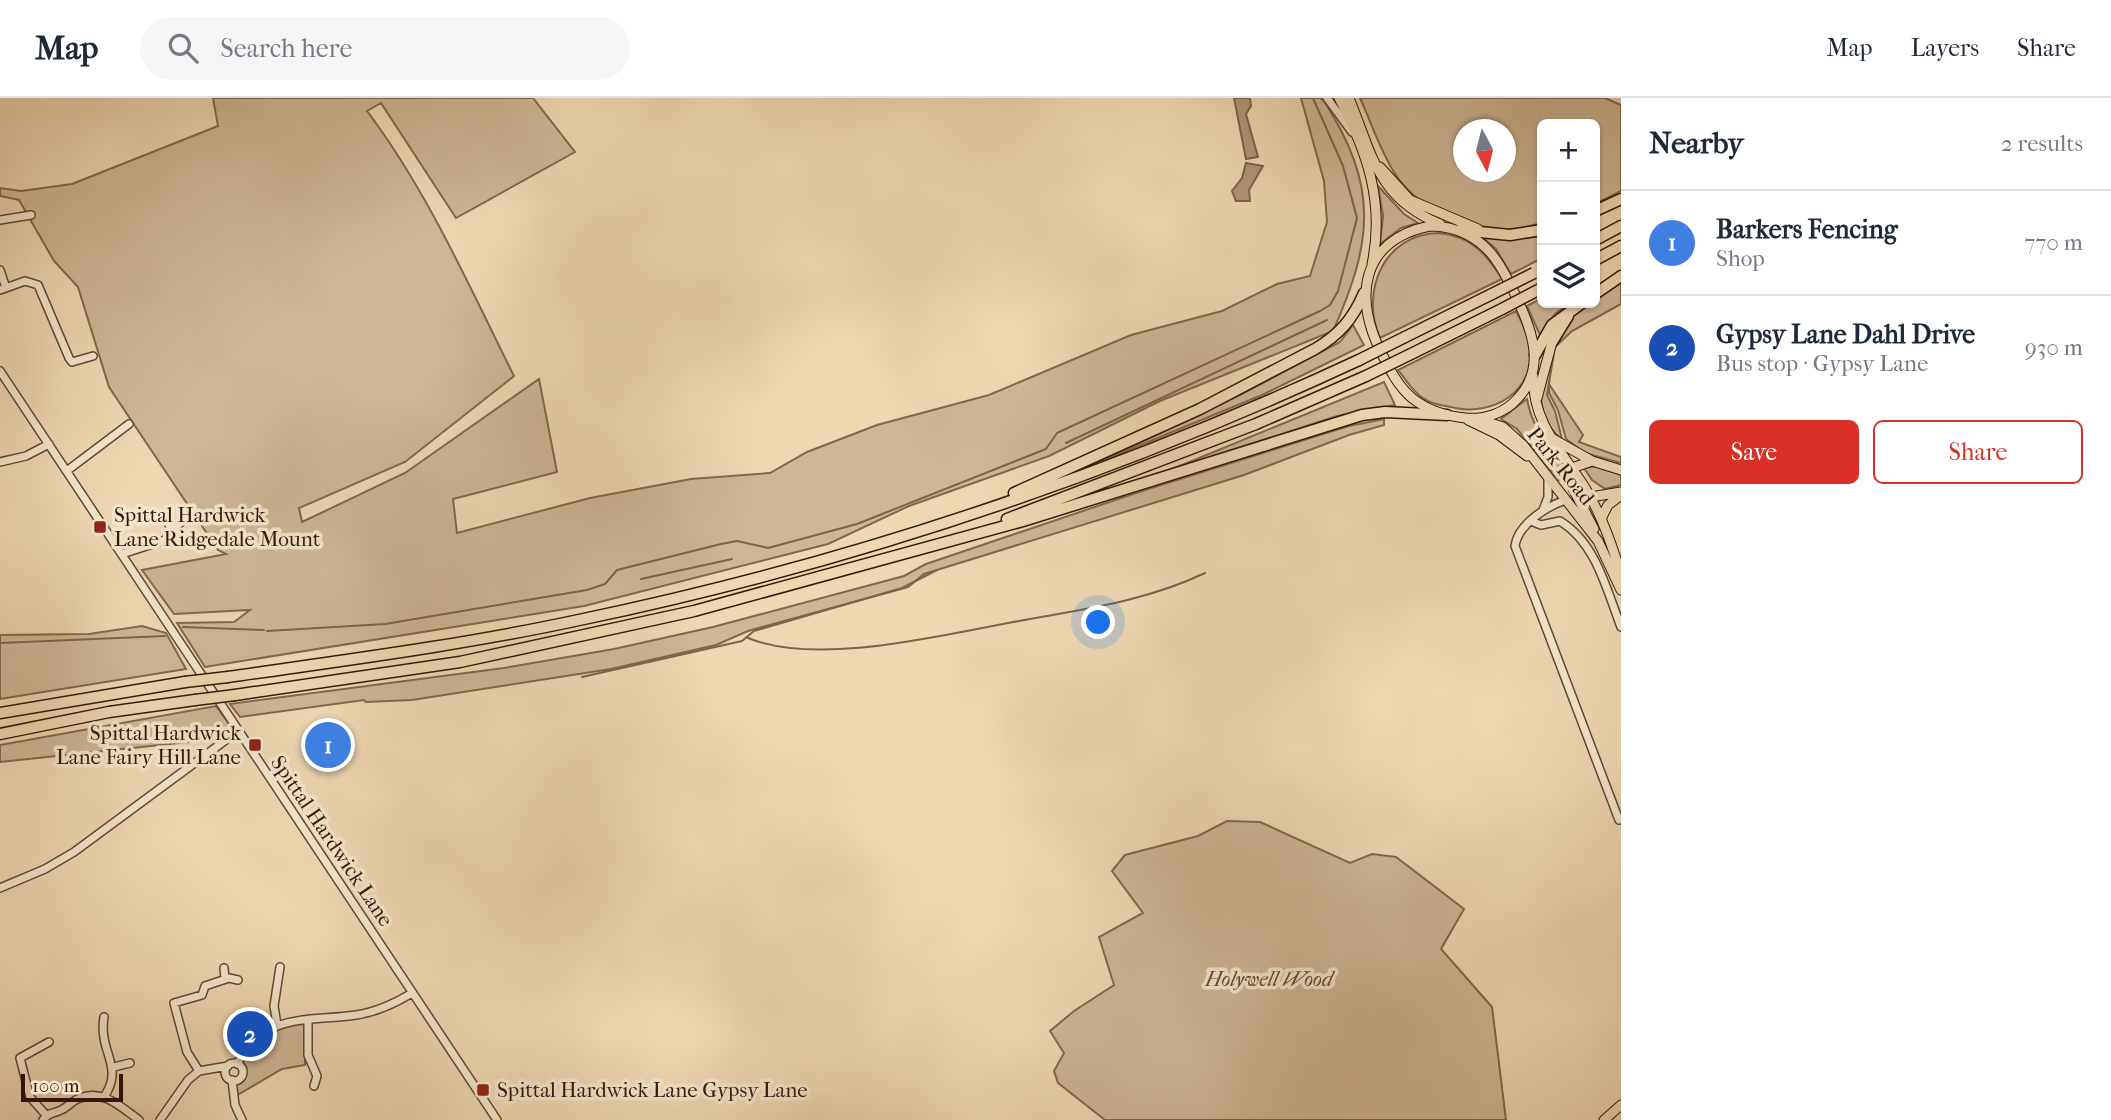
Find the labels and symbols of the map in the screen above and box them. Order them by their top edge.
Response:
north arrow [1453,119,1516,182]
street label: Park Road [1522,422,1600,510]
place label: Spittal Hardwick Lane Ridgedale Mount [114,503,321,551]
marker: Spittal Hardwick Lane Ridgedale Mount [92,519,108,535]
your location [1081,605,1115,639]
pin: 1 [305,719,351,771]
place label: Spittal Hardwick Lane Fairy Hill Lane [56,721,241,769]
marker: Spittal Hardwick Lane Fairy Hill Lane [247,737,263,753]
street label: Spittal Hardwick Lane [266,751,398,931]
park label: Holywell Wood [1204,967,1335,991]
pin: 2 [227,1008,273,1060]
scale bar [21,1071,122,1103]
place label: Spittal Hardwick Lane Gypsy Lane [497,1078,808,1102]
marker: Spittal Hardwick Lane Gypsy Lane [475,1082,491,1098]

